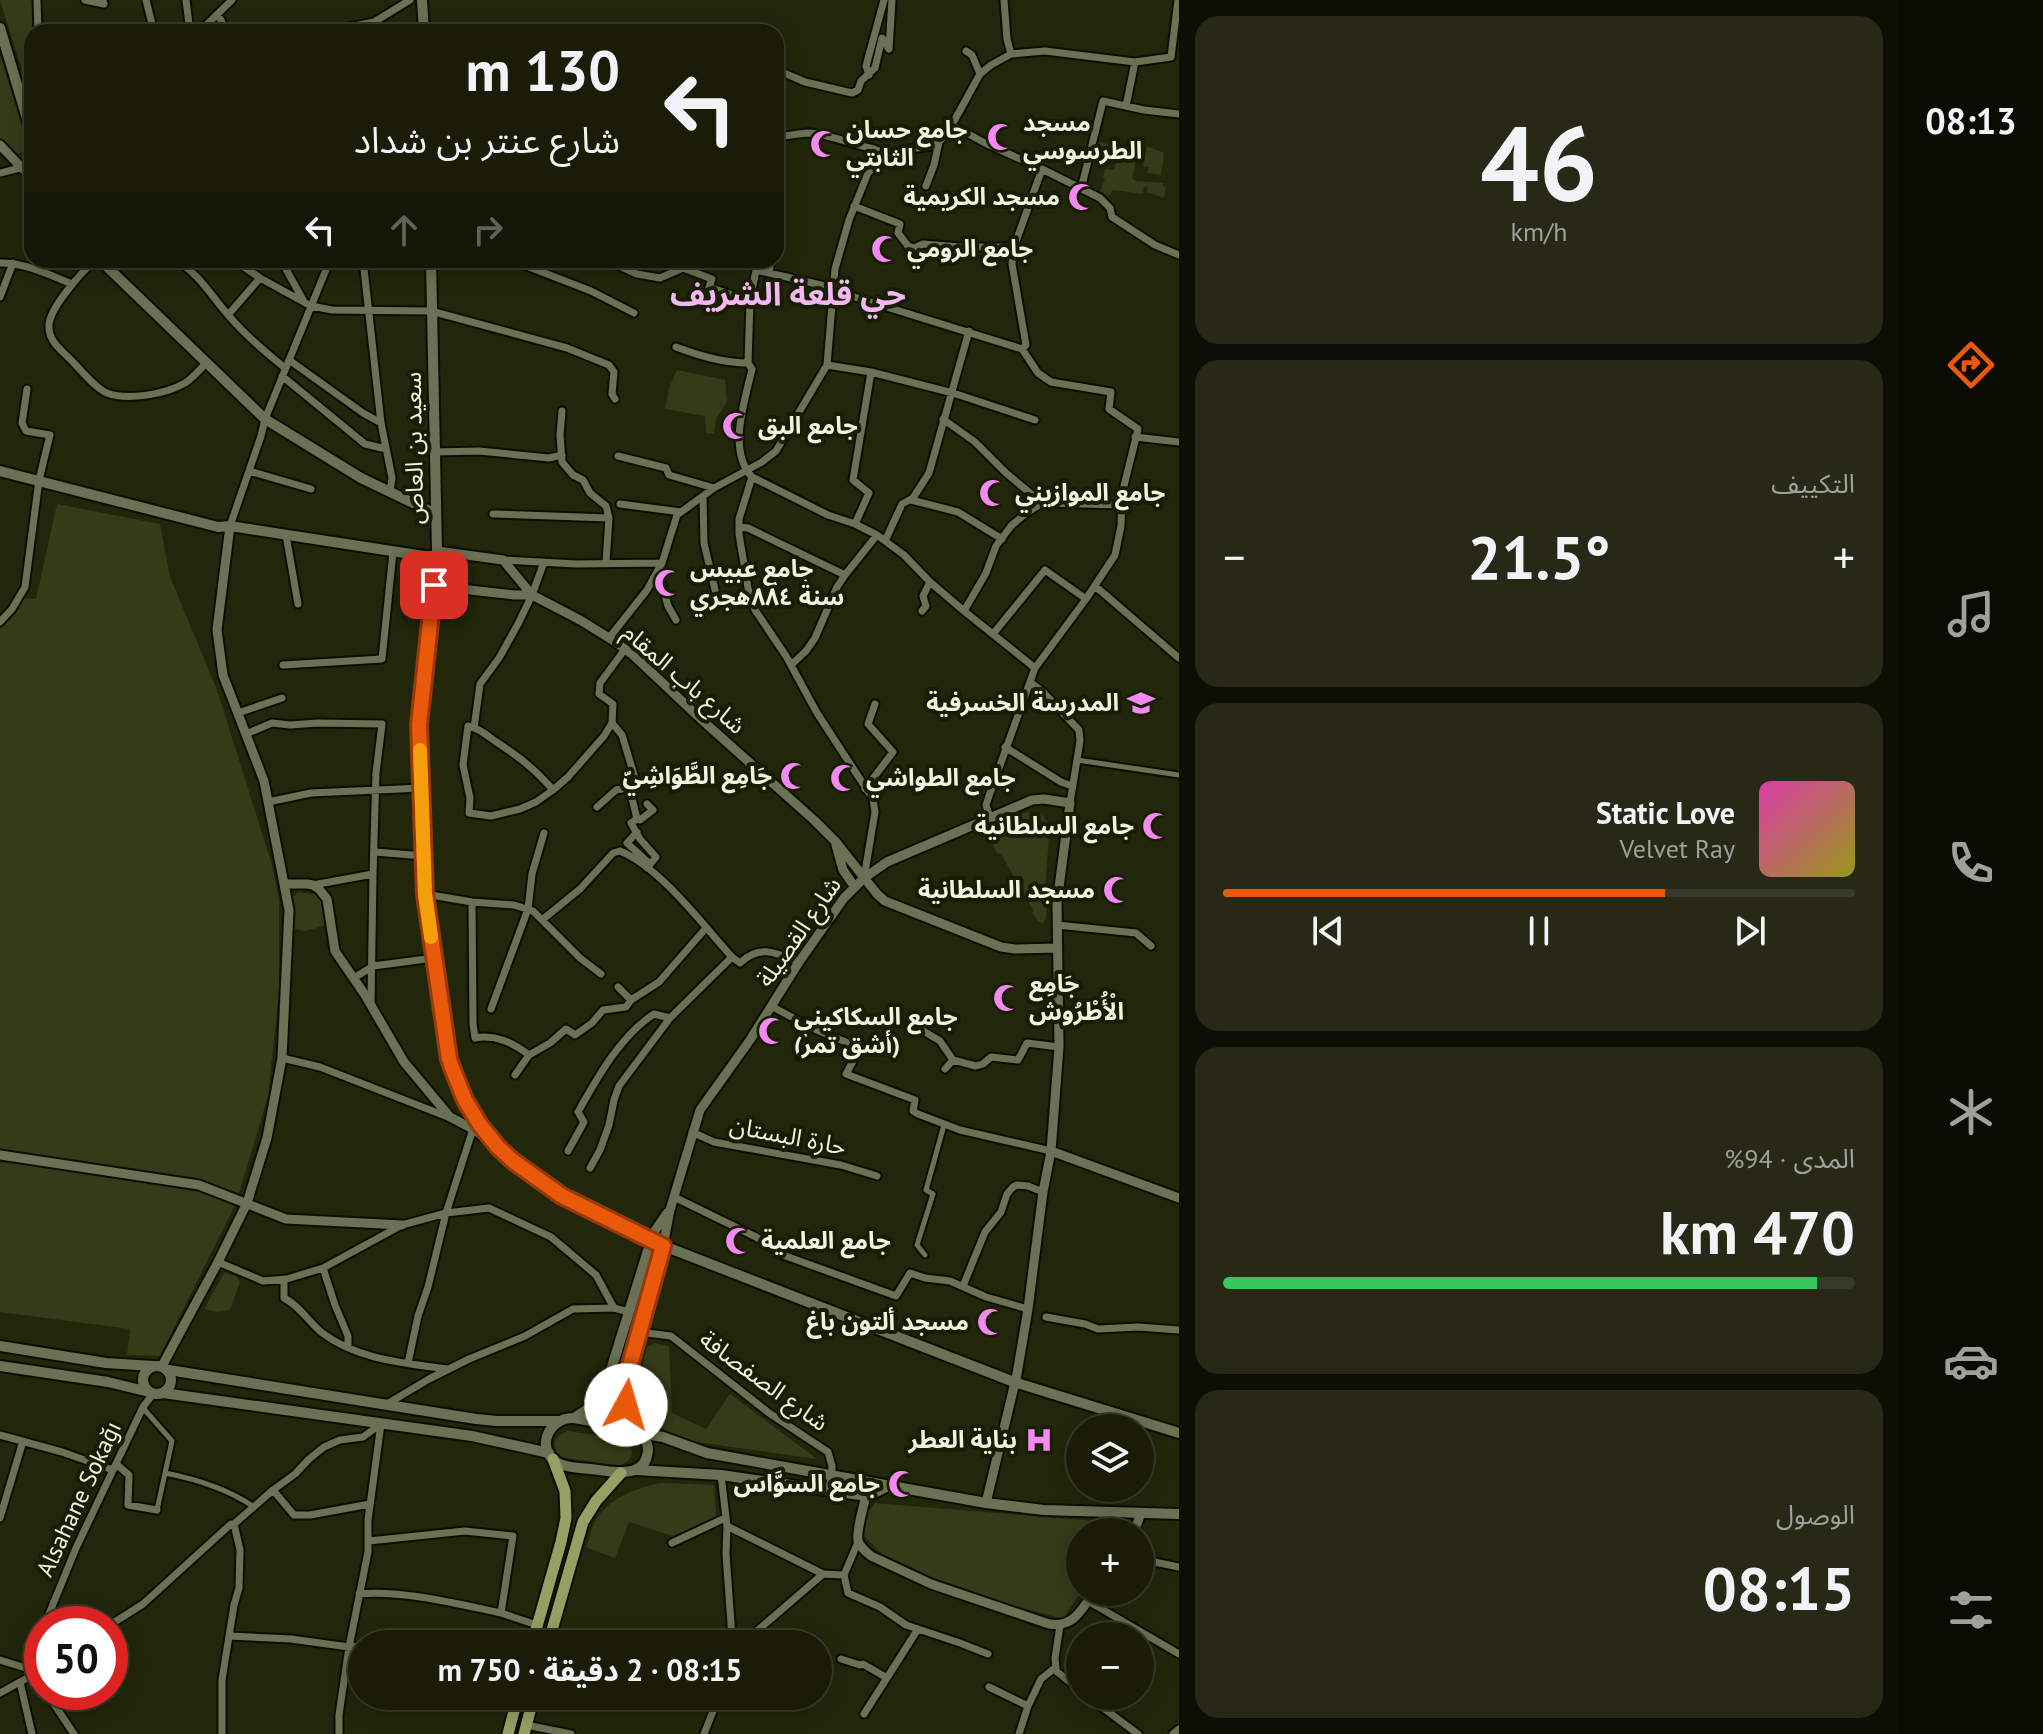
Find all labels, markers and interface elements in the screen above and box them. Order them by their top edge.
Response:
text: 130 m [465,34,620,106]
icon: left [648,56,752,160]
text: 46 [1480,95,1598,230]
text: 08:13 [1925,97,2017,144]
place label: مسجد الطرسوسي [1023,107,1142,171]
place label: جامع حسان الثابتي [846,114,967,178]
text: شارع عنتر بن شداد [354,116,620,163]
mosque icon: مسجد الطرسوسي [986,122,1016,152]
mosque icon: جامع حسان الثابتي [809,129,839,159]
place label: مسجد الكريمية [903,181,1060,212]
mosque icon: مسجد الكريمية [1067,182,1097,212]
icon: left [298,208,342,252]
icon: ahead [382,208,426,252]
icon: right [466,208,510,252]
text: km/h [1511,215,1568,248]
place label: جامع الرومي [907,233,1033,269]
mosque icon: جامع الرومي [870,234,900,264]
district label: حي قلعة الشريف [670,272,906,319]
icon: directions [1943,337,1999,393]
street label: سعيد بن العاص [397,371,430,525]
place label: جامع البق [758,410,858,444]
mosque icon: جامع البق [721,411,751,441]
text: التكييف [1771,467,1855,500]
place label: جامع الموازيني [1015,477,1165,513]
mosque icon: جامع الموازيني [978,478,1008,508]
text: 21.5° [1467,518,1611,596]
text: − [1223,528,1245,585]
text: + [1833,528,1855,585]
pin [400,551,468,619]
place label: جامع عبيس سنة ٨٨٤هجري [690,553,844,617]
icon: arrive [412,563,456,607]
mosque icon: جامع عبيس سنة ٨٨٤هجري [653,568,683,598]
icon: music [1943,586,1999,642]
street label: شارع باب المقام [614,617,752,743]
place label: المدرسة الخسرفية [926,687,1119,718]
school or university icon: المدرسة الخسرفية [1126,688,1156,718]
place label: جَامِع الطَّوَاشِيّ [622,760,772,796]
mosque icon: جَامِع الطَّوَاشِيّ [779,761,809,791]
place label: جامع الطواشي [866,762,1016,798]
mosque icon: جامع الطواشي [829,763,859,793]
text: Static Love [1596,793,1735,832]
place label: جامع السلطانية [974,810,1134,844]
mosque icon: جامع السلطانية [1141,811,1171,841]
text: Velvet Ray [1620,832,1735,865]
icon: phone [1943,835,1999,891]
street label: شارع القصيلة [749,871,850,994]
place label: مسجد السلطانية [918,874,1095,905]
mosque icon: مسجد السلطانية [1102,875,1132,905]
icon: previous [1306,909,1350,953]
icon: pause [1517,909,1561,953]
icon: next [1728,909,1772,953]
place label: جَامِع الْأُطْرُوش [1029,968,1124,1027]
mosque icon: جَامِع الْأُطْرُوش [992,983,1022,1013]
place label: جامع السكاكيني (أشق تمر) [794,1001,958,1060]
mosque icon: جامع السكاكيني (أشق تمر) [757,1016,787,1046]
icon: climate [1943,1084,1999,1140]
street label: حارة البستان [727,1109,849,1162]
text: المدى · 94% [1724,1142,1855,1175]
text: 470 km [1660,1193,1855,1271]
place label: جامع العلمية [761,1225,891,1259]
mosque icon: جامع العلمية [724,1226,754,1256]
place label: مسجد ألتون باغ [806,1306,969,1339]
mosque icon: مسجد ألتون باغ [976,1307,1006,1337]
street label: شارع الصفصافة [693,1323,835,1439]
icon: car [1943,1333,1999,1389]
position arrow [584,1363,668,1447]
map controls [1066,1414,1154,1710]
button: layers [1066,1414,1154,1502]
street label: Alsahane Sokağı [29,1416,128,1582]
place label: بناية العطر [907,1424,1017,1455]
hospital icon: بناية العطر [1024,1425,1054,1455]
place label: جامع السوَّاس [733,1468,880,1502]
mosque icon: جامع السوَّاس [887,1469,917,1499]
text: الوصول [1776,1498,1855,1531]
button: + [1066,1518,1154,1606]
text: 08:15 [1703,1549,1855,1627]
icon: filters [1943,1582,1999,1638]
speed limit sign: 50 [24,1606,128,1710]
button: − [1066,1622,1154,1710]
text: 08:15 · 2 دقيقة · 750 m [438,1650,742,1689]

